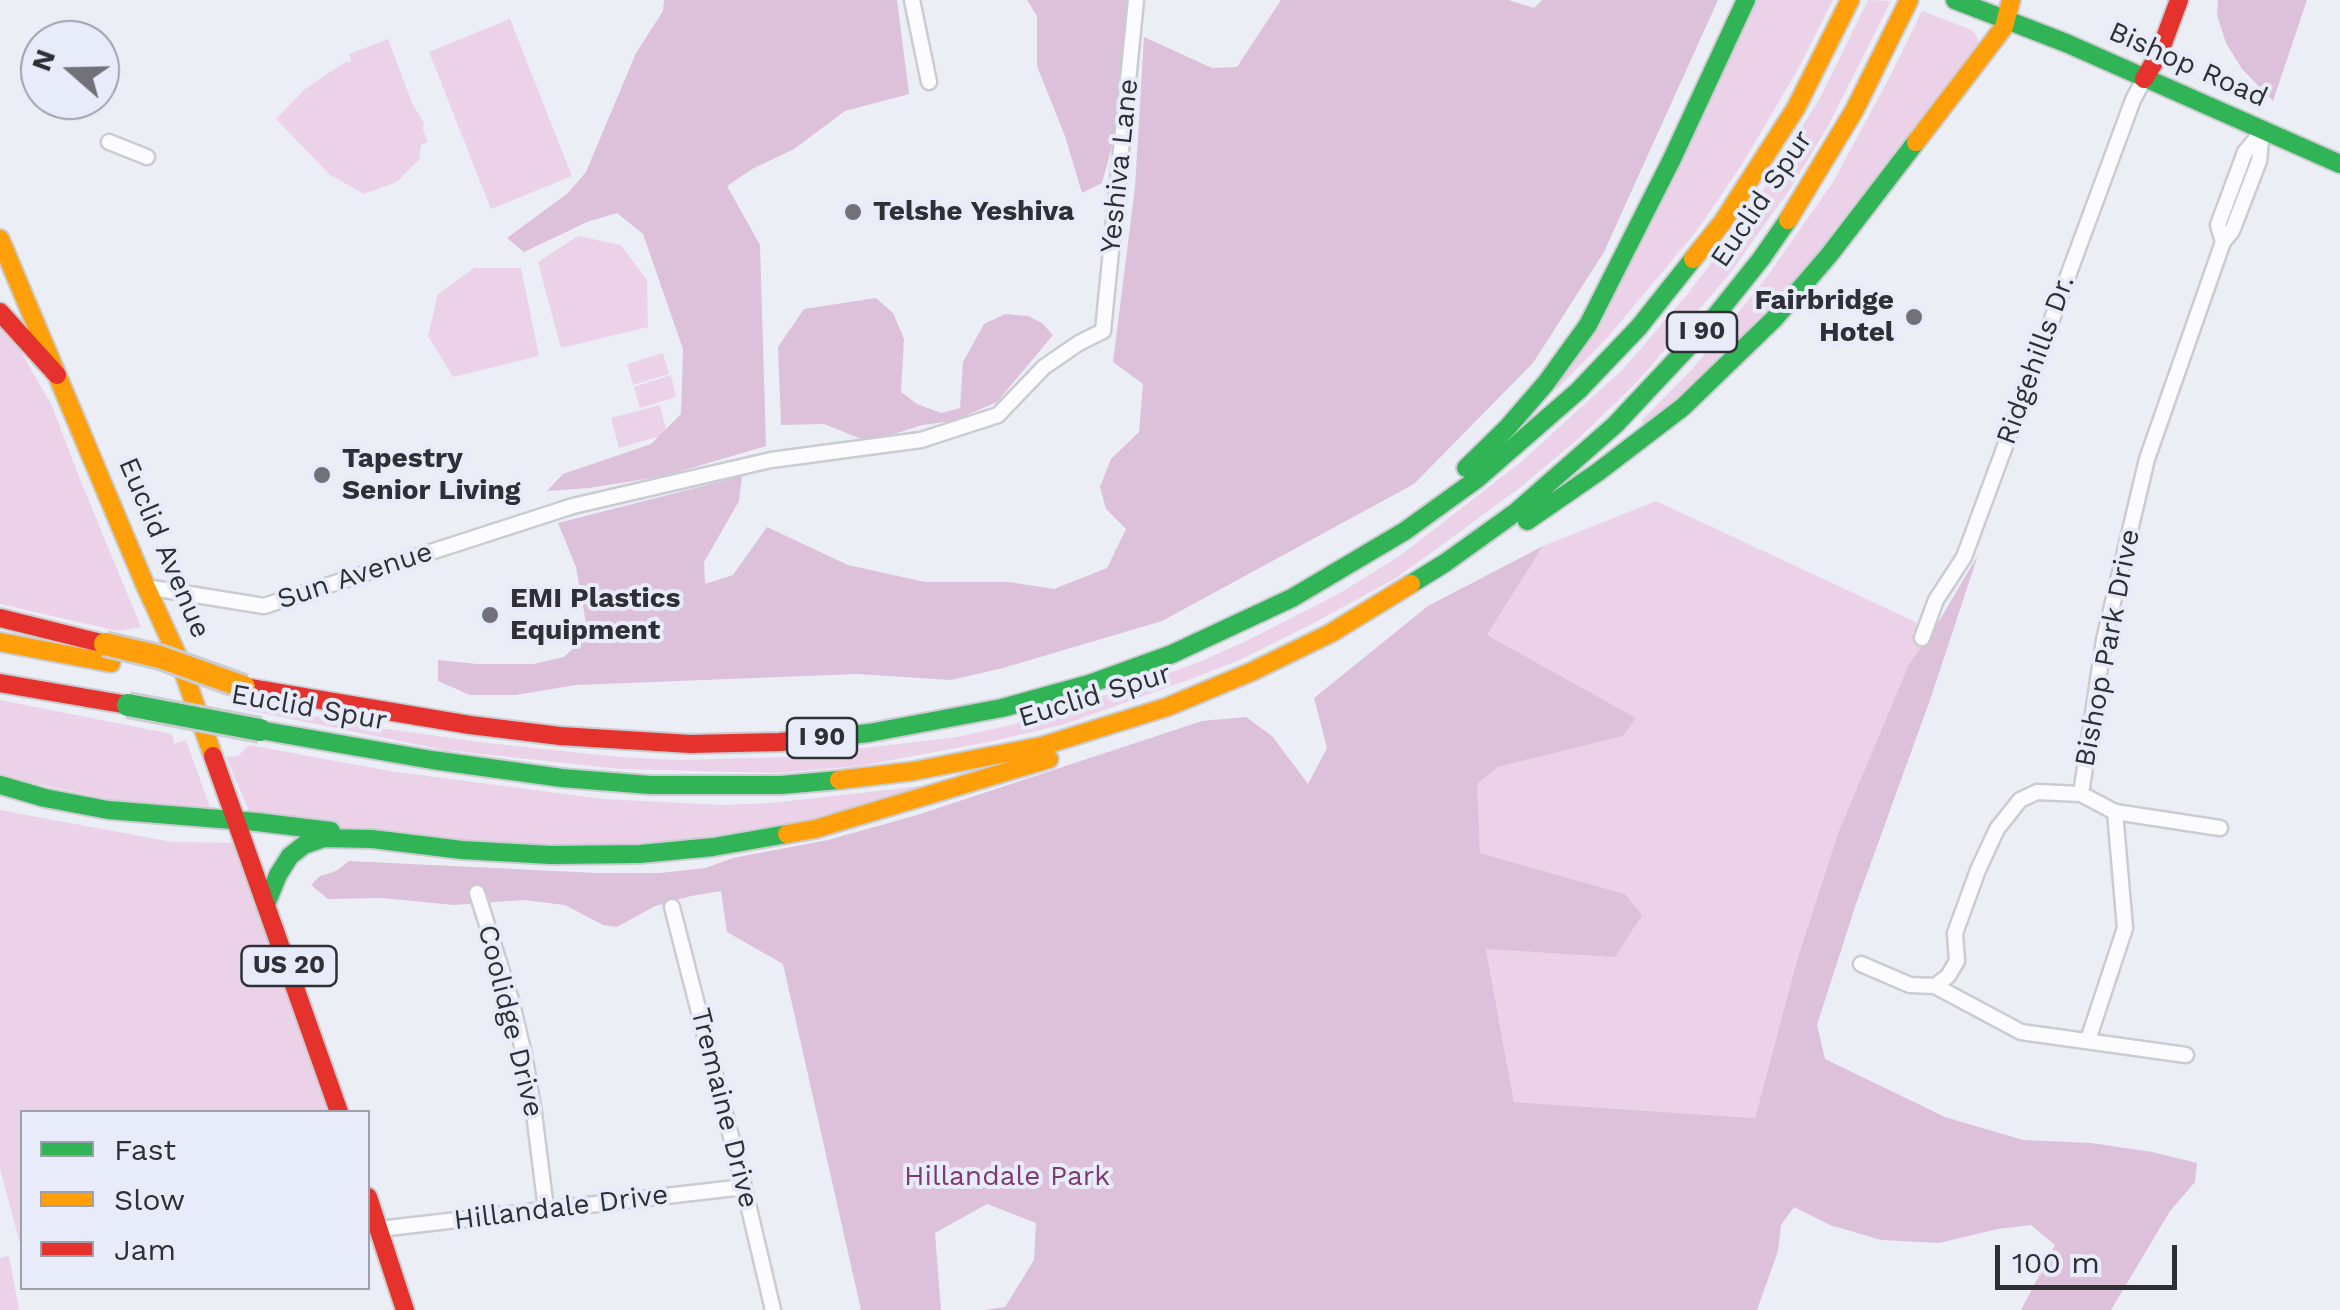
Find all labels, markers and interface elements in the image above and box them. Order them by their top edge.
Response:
street label: Bishop Road [2103,15,2273,115]
north arrow [20,20,120,120]
text: N [24,45,62,76]
street label: Yeshiva Lane [1094,77,1146,255]
street label: Euclid Spur [1704,124,1820,274]
place label: Telshe Yeshiva [873,195,1074,229]
marker: Telshe Yeshiva [842,201,864,223]
street label: Ridgehills Dr. [1990,271,2082,449]
place label: Fairbridge Hotel [1755,284,1894,350]
marker: Fairbridge Hotel [1903,306,1925,328]
road number: I 90 [1667,312,1737,352]
place label: Tapestry Senior Living [342,442,520,508]
street label: Euclid Avenue [111,453,217,643]
marker: Tapestry Senior Living [311,464,333,486]
street label: Bishop Park Drive [2069,526,2147,770]
street label: Sun Avenue [273,535,437,617]
place label: EMI Plastics Equipment [510,582,680,648]
marker: EMI Plastics Equipment [479,604,501,626]
street label: Euclid Spur [1015,657,1175,735]
street label: Euclid Spur [228,678,390,738]
road number: I 90 [787,718,857,758]
street label: Coolidge Drive [470,922,550,1120]
road number: US 20 [242,946,336,986]
street label: Tremaine Drive [683,1005,765,1211]
legend [20,1110,370,1290]
text: Fast [114,1132,176,1167]
park label: Hillandale Park [904,1160,1110,1194]
street label: Hillandale Drive [452,1178,670,1238]
text: Slow [114,1182,185,1217]
scale bar [2000,1225,2182,1287]
text: Jam [114,1232,176,1267]
text: 100 m [2012,1245,2100,1280]

